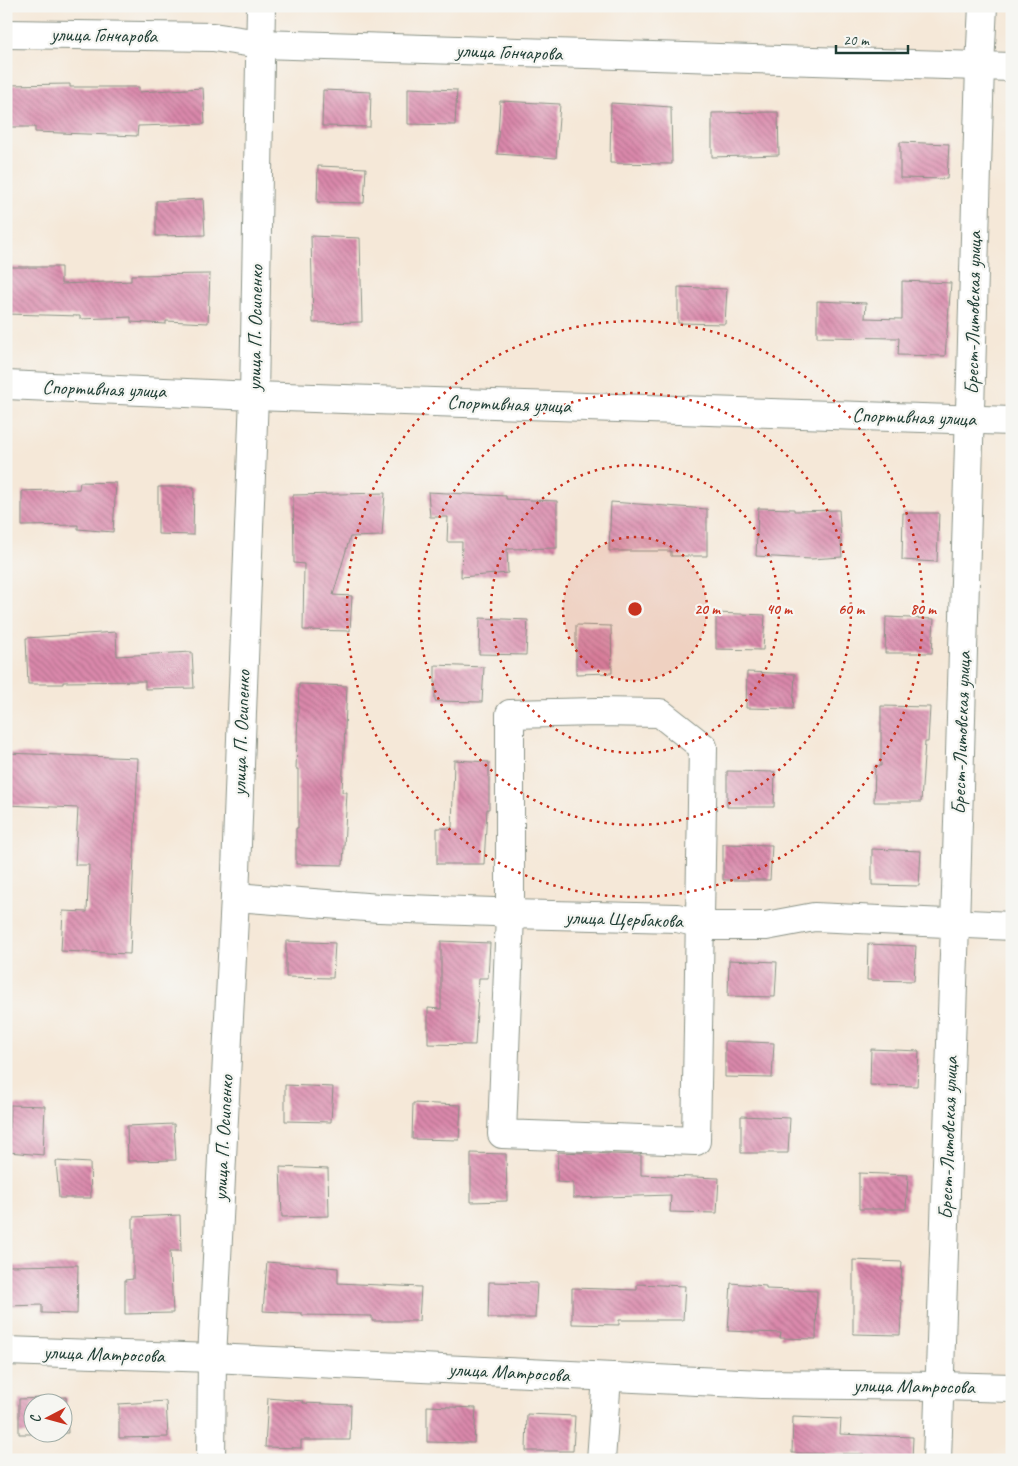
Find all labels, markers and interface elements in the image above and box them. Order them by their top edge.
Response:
street label: улица Гончарова [50,22,159,48]
scale bar [836,22,908,54]
text: 20 m [843,31,870,50]
street label: улица Гончарова [454,38,564,66]
street label: Брест-Литовская улица [959,230,987,395]
street label: улица П. Осипенко [241,264,269,392]
street label: Спортивная улица [42,374,168,404]
street label: Спортивная улица [447,389,573,419]
street label: Спортивная улица [852,402,978,432]
centre of rings [626,600,644,618]
text: 20 m [694,600,721,619]
text: 40 m [766,600,793,619]
text: 60 m [838,600,865,619]
text: 80 m [910,600,937,619]
street label: Брест-Литовская улица [946,650,976,815]
street label: улица П. Осипенко [226,669,256,797]
street label: улица Щербакова [564,904,684,934]
street label: Брест-Литовская улица [933,1055,963,1220]
street label: улица П. Осипенко [207,1074,239,1203]
street label: улица Матросова [42,1339,166,1369]
street label: улица Матросова [447,1356,571,1388]
street label: улица Матросова [852,1372,976,1400]
north arrow [22,1394,72,1444]
text: С [27,1413,44,1424]

